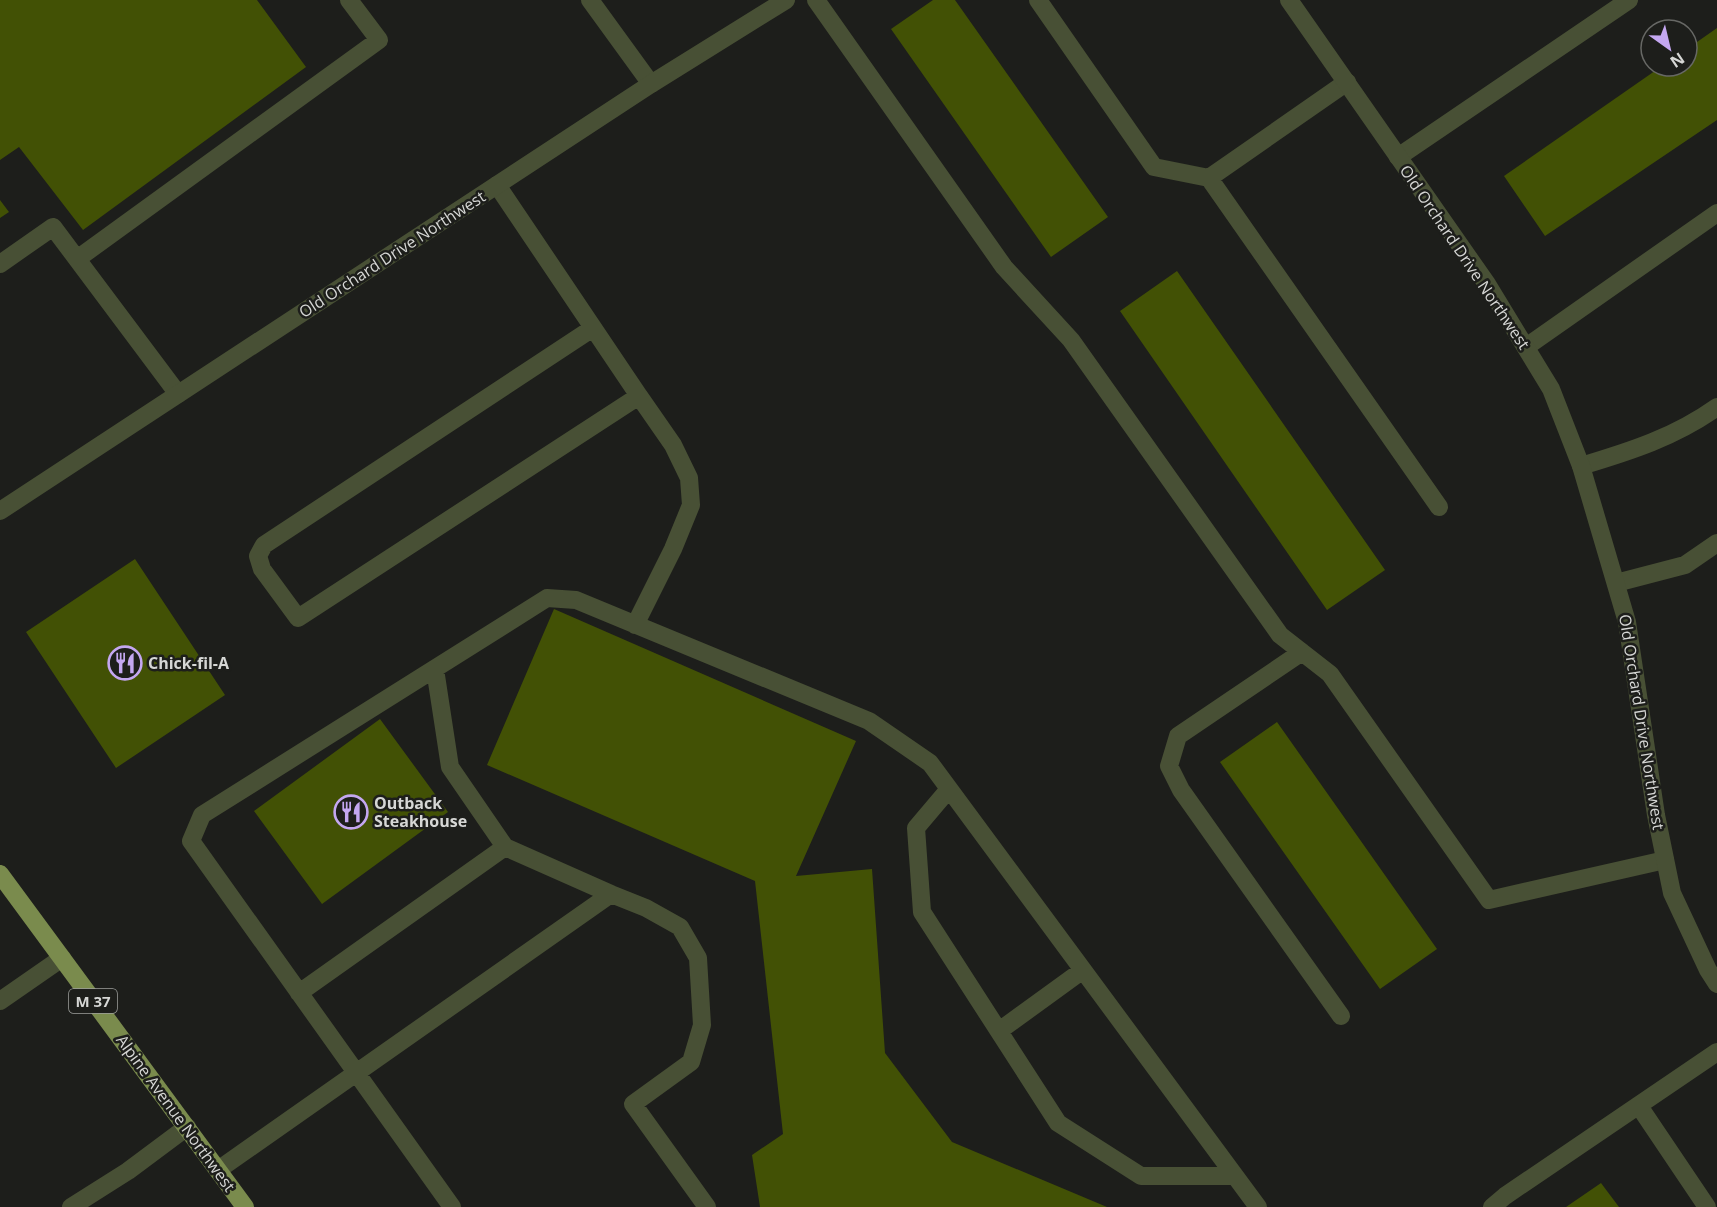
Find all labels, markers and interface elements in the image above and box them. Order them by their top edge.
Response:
north arrow [1639,18,1699,78]
text: N [1666,48,1689,73]
street label: Old Orchard Drive Northwest [1395,160,1535,354]
street label: Old Orchard Drive Northwest [295,185,490,323]
street label: Old Orchard Drive Northwest [1614,613,1670,832]
restaurant icon: Chick-fil-A [107,645,143,681]
place label: Chick-fil-A [148,652,230,674]
place label: Outback Steakhouse [374,792,467,832]
restaurant icon: Outback Steakhouse [333,794,369,830]
road number: M 37 [69,989,117,1013]
street label: Alpine Avenue Northwest [111,1030,241,1196]

